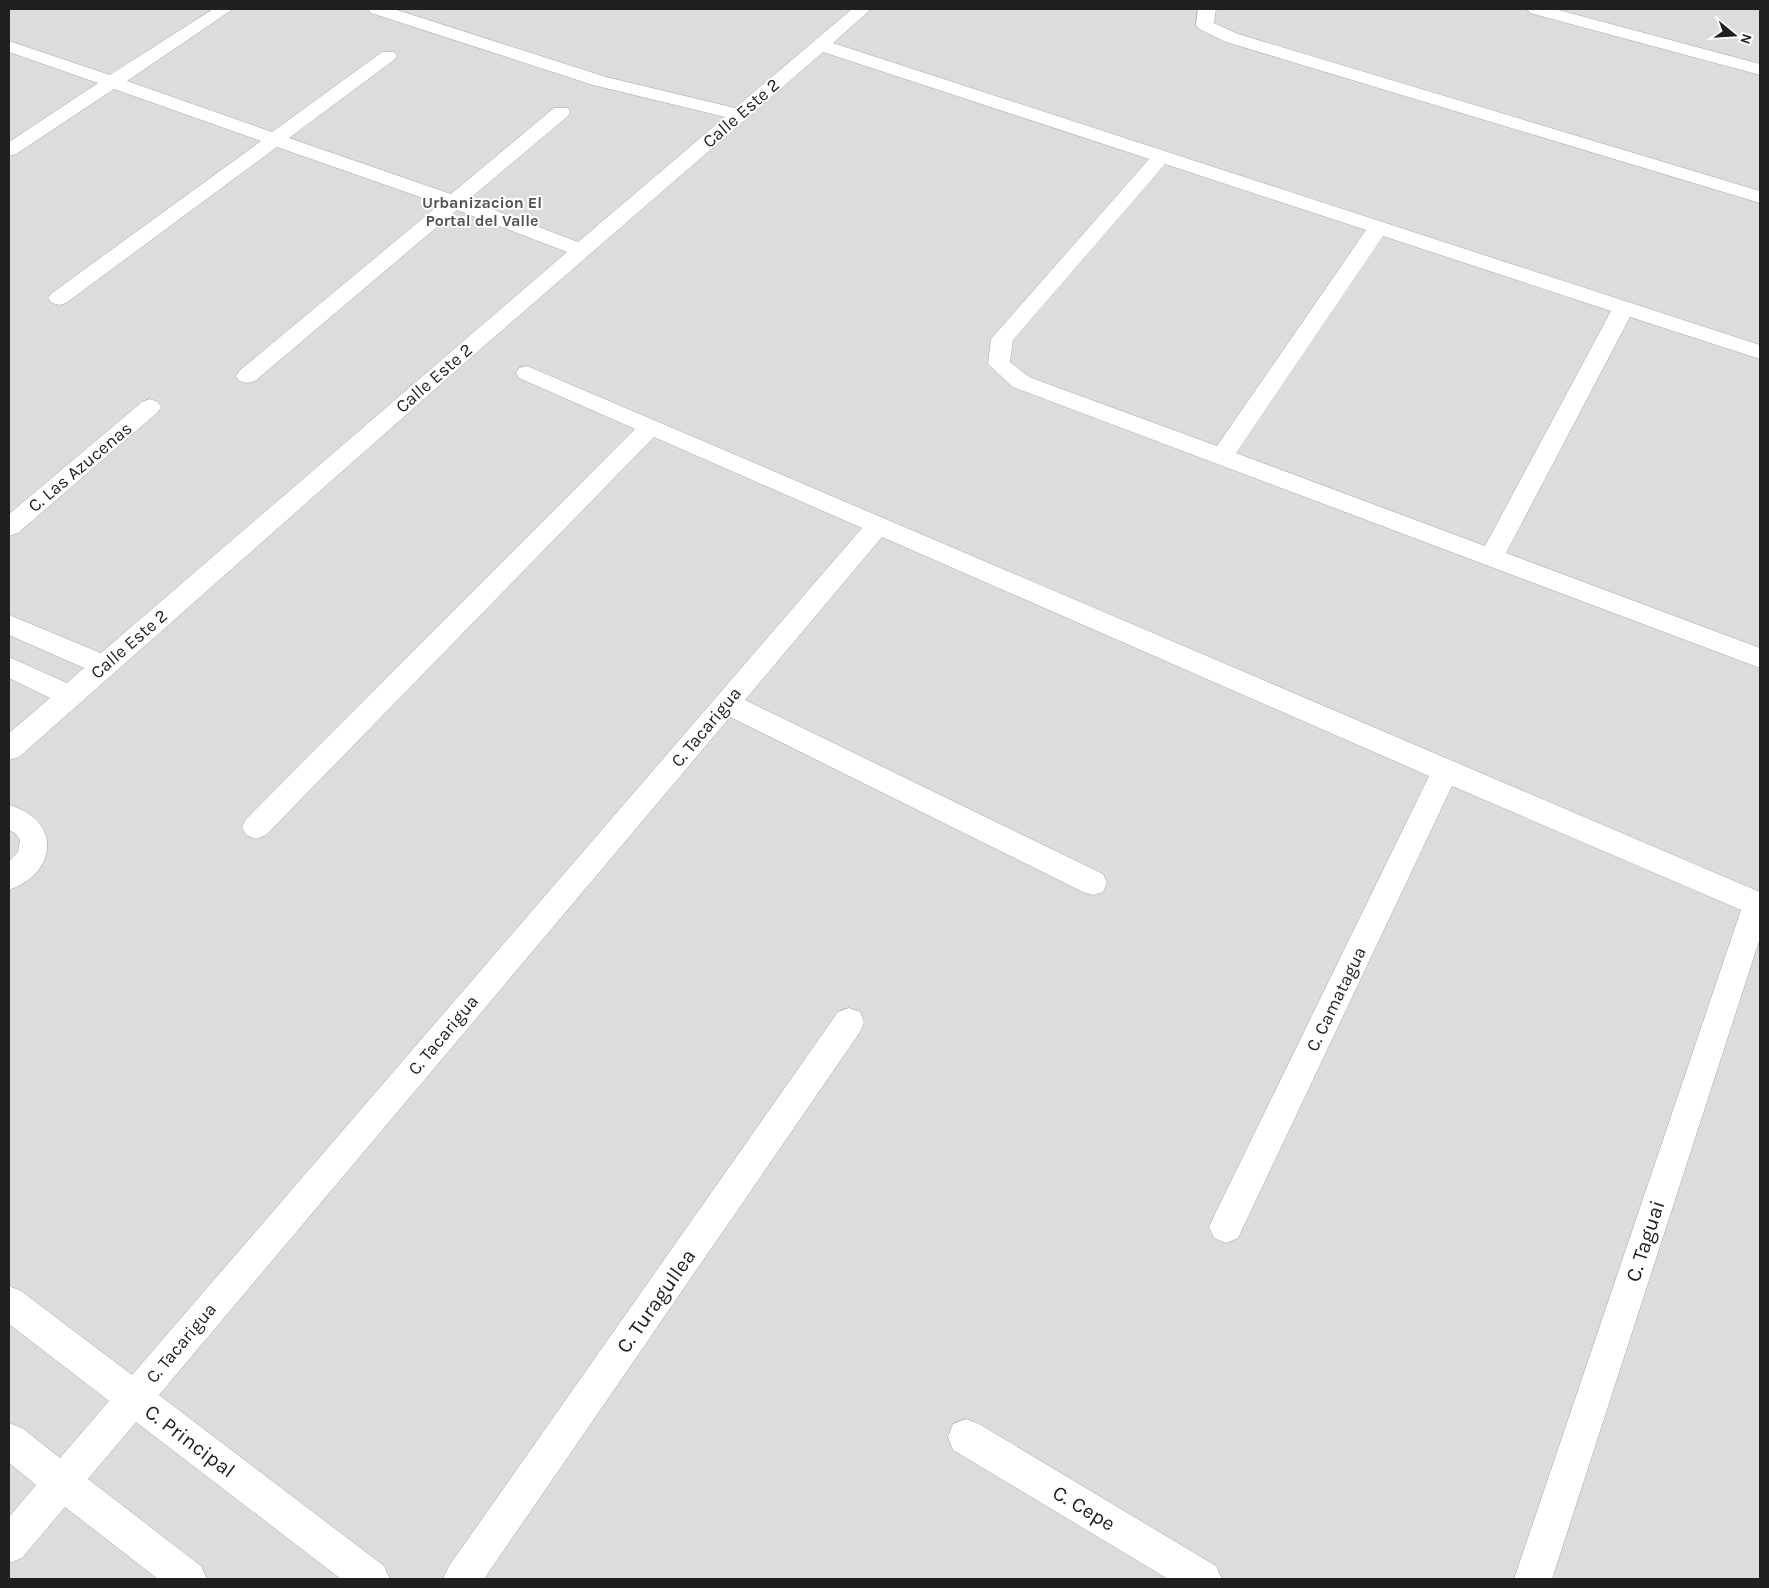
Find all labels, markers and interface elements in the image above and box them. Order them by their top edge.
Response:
north arrow [1709,10,1759,60]
text: N [1736,31,1756,46]
street label: Calle Este 2 [698,74,784,152]
district label: Urbanizacion El Portal del Valle [422,193,542,230]
street label: Calle Este 2 [391,339,477,417]
street label: C. Las Azucenas [23,417,137,517]
street label: Calle Este 2 [86,605,172,683]
street label: C. Tacarigua [666,682,746,772]
street label: C. Camatagua [1301,943,1371,1055]
street label: C. Tacarigua [403,990,483,1080]
street label: C. Taguai [1621,1197,1669,1285]
street label: C. Turagullea [611,1244,701,1358]
street label: C. Tacarigua [141,1298,221,1388]
street label: C. Principal [140,1399,240,1483]
street label: C. Cepe [1049,1480,1119,1536]

